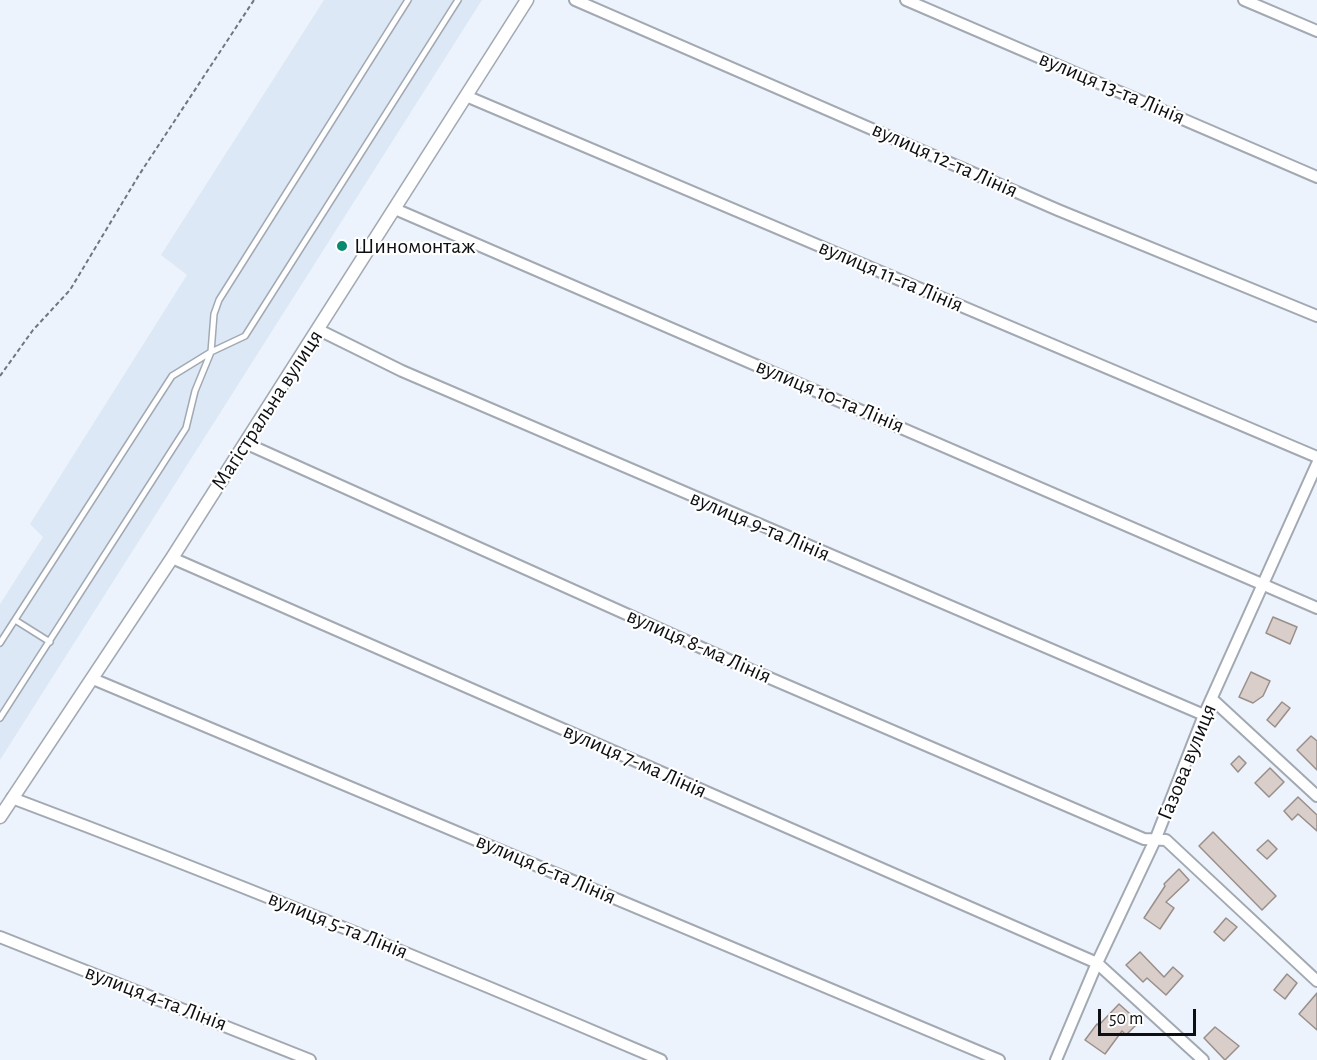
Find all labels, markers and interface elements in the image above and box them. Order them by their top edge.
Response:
street label: вулиця 13-та Лінія [1035,45,1189,131]
street label: вулиця 12-та Лінія [868,116,1022,204]
place label: Шиномонтаж [354,233,476,259]
street label: вулиця 11-та Лінія [815,234,967,318]
marker: Шиномонтаж [335,239,349,253]
street label: Магістральна вулиця [205,325,329,495]
street label: вулиця 10-та Лінія [752,353,908,439]
street label: вулиця 9-та Лінія [686,485,834,567]
street label: вулиця 8-ма Лінія [623,602,775,690]
street label: Газова вулиця [1152,700,1222,824]
street label: вулиця 7-ма Лінія [559,718,711,804]
street label: вулиця 6-та Лінія [472,828,620,910]
street label: вулиця 5-та Лінія [264,885,412,965]
street label: вулиця 4-та Лінія [81,959,231,1037]
scale bar [1101,997,1198,1035]
text: 50 m [1109,1010,1143,1028]

